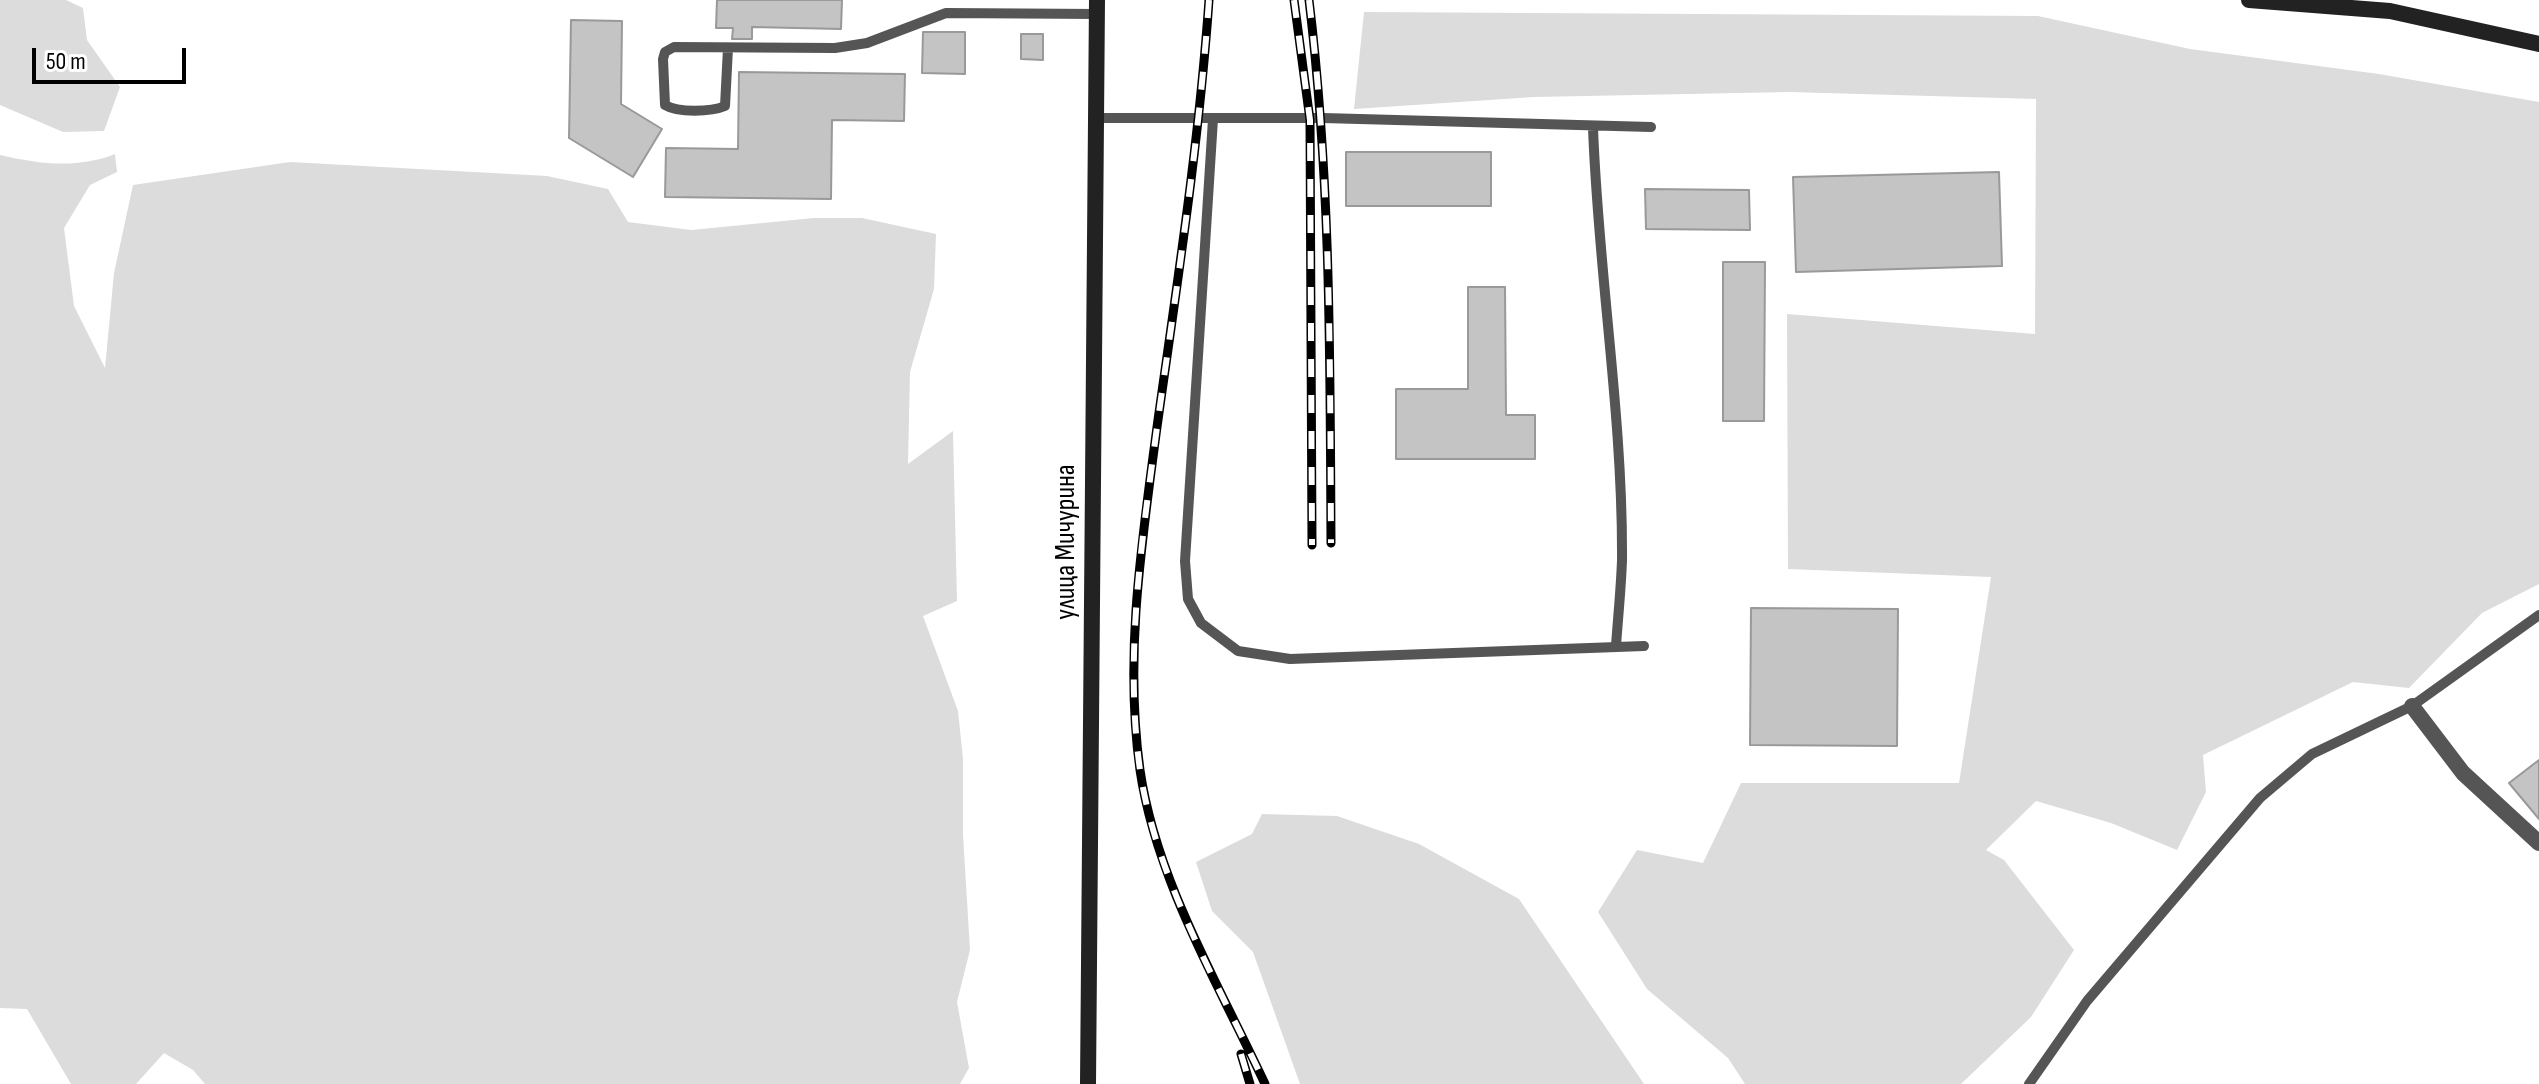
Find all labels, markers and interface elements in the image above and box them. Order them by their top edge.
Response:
scale bar [36,32,190,82]
text: 50 m [46,47,86,76]
street label: улица Мичурина [1050,464,1084,620]

